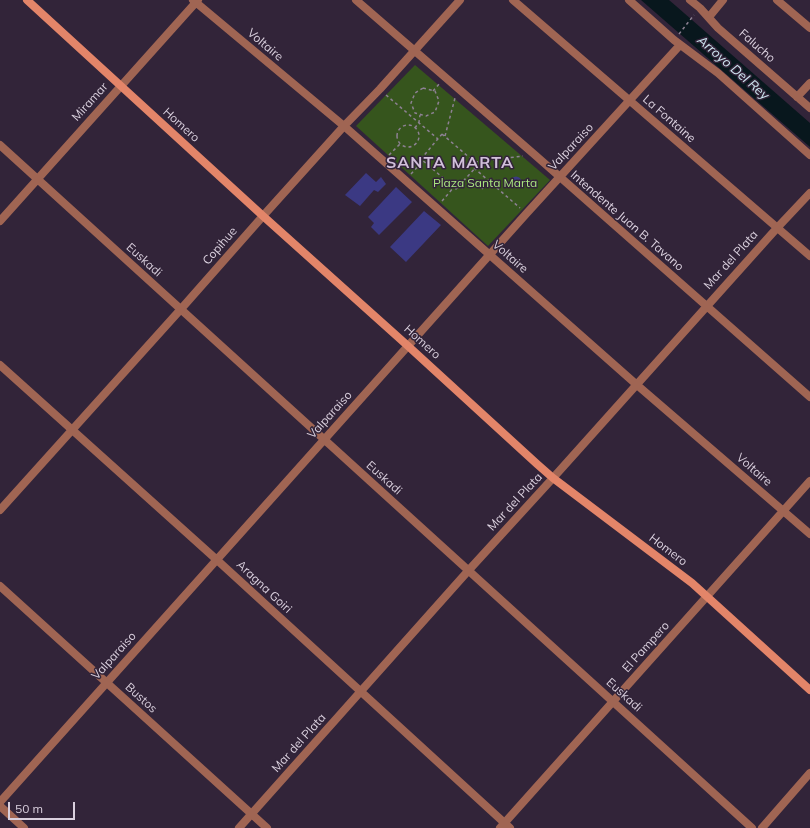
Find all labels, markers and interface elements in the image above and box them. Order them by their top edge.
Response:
street label: Voltaire [244,26,286,64]
street label: Falucho [736,26,778,66]
water label: Arroyo Del Rey [694,33,772,103]
street label: Miramar [69,80,111,124]
street label: La Fontaine [640,92,698,146]
street label: Homero [160,105,202,145]
street label: Valparaiso [546,120,596,174]
district label: SANTA MARTA [386,153,514,173]
street label: Intendente Juan B. Tavano [567,168,687,274]
park label: Plaza Santa Marta [433,176,537,190]
street label: Copihue [200,224,240,268]
street label: Mar del Plata [701,228,761,292]
street label: Voltaire [489,238,531,276]
street label: Euskadi [123,240,165,280]
street label: Homero [401,322,443,362]
street label: Valparaiso [305,388,355,442]
street label: Voltaire [733,451,775,489]
street label: Euskadi [363,458,405,498]
street label: Mar del Plata [485,470,545,534]
street label: Homero [646,531,690,569]
street label: Aragna Goiri [233,558,295,616]
street label: El Pampero [620,619,672,675]
street label: Valparaiso [89,629,139,683]
street label: Euskadi [603,675,645,715]
street label: Bustos [122,680,160,716]
street label: Mar del Plata [269,711,329,775]
scale bar [10,794,77,820]
text: 50 m [15,801,43,816]

